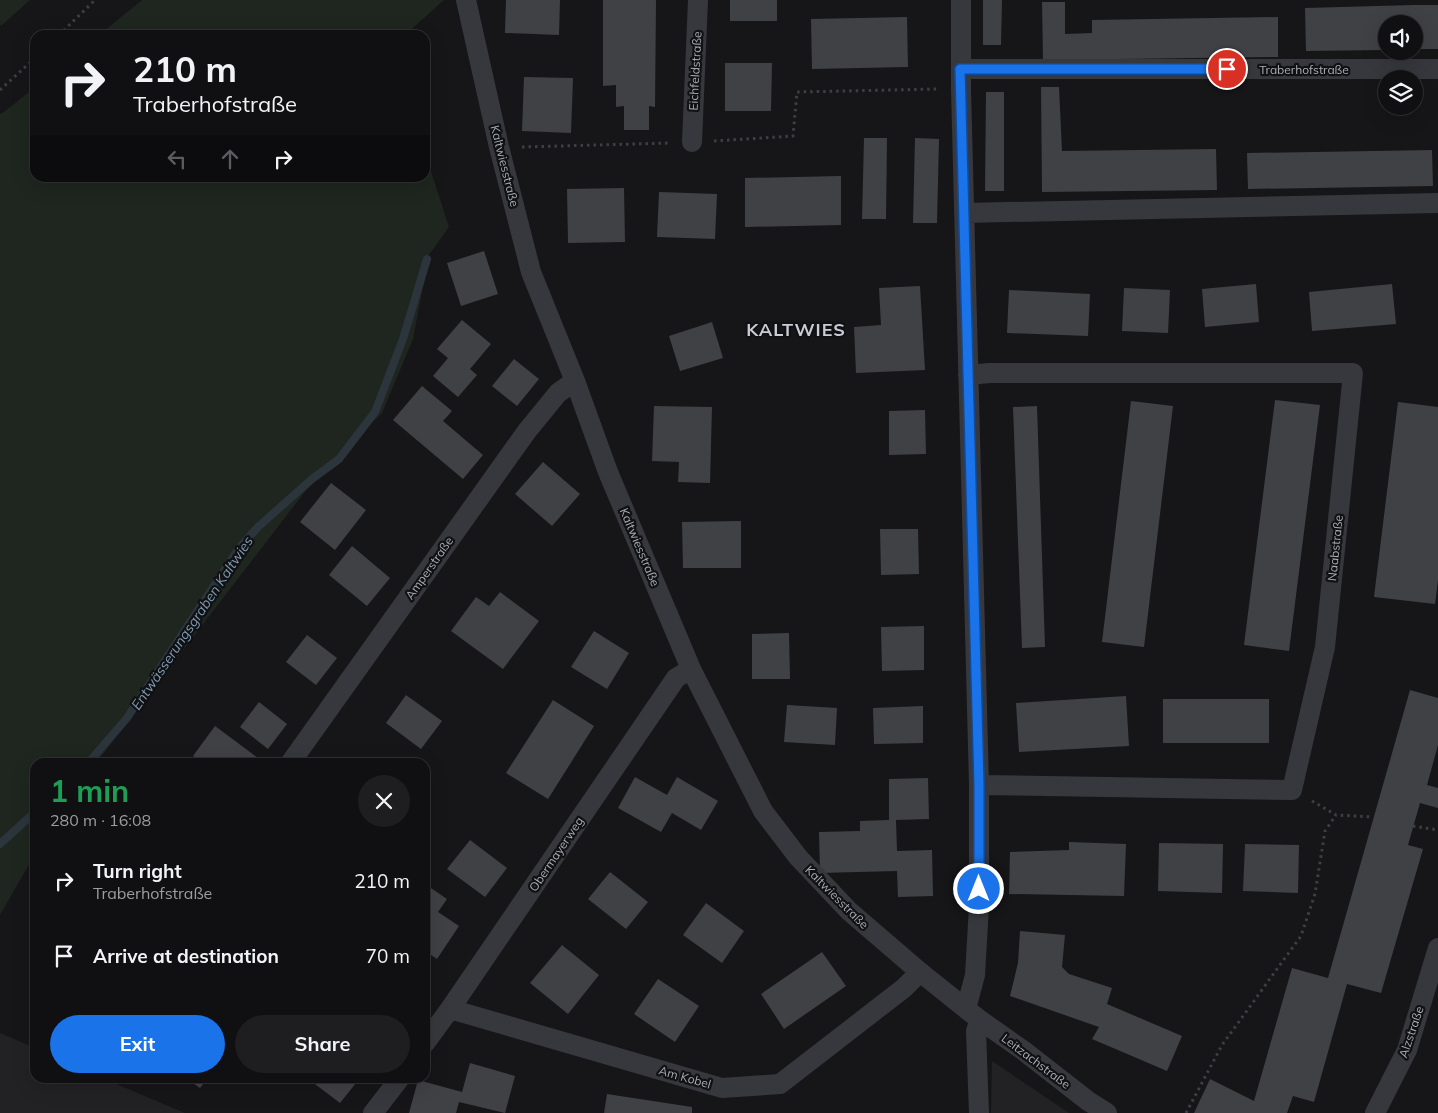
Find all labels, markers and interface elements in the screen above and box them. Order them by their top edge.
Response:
map controls [1378,15,1423,115]
button: sound [1378,15,1423,60]
street label: Eichfeldstraße [685,31,705,111]
text: 210 m [133,47,237,91]
pin [1206,48,1248,90]
icon: right [50,50,115,115]
icon: arrive [1213,55,1241,83]
street label: Traberhofstraße [1259,62,1349,77]
button: layers [1378,70,1423,115]
text: Traberhofstraße [133,90,297,118]
street label: Kaltwiesstraße [488,124,522,208]
icon: left [163,145,191,173]
icon: ahead [216,145,244,173]
icon: right [269,145,297,173]
district label: KALTWIES [746,318,846,341]
street label: Kaltwiesstraße [617,506,663,588]
street label: Naabstraße [1324,514,1346,582]
water label: Entwässerungsgraben Kaltwies [127,533,257,713]
street label: Amperstraße [402,534,456,602]
text: 1 min [50,772,129,810]
button: close [358,775,410,827]
text: 280 m · 16:08 [50,810,151,830]
street label: Obermayerweg [526,814,586,894]
text: Turn right [93,859,182,883]
street label: Kaltwiesstraße [802,862,872,932]
position arrow [952,862,1004,914]
icon: right [50,867,78,895]
text: 210 m [354,869,410,893]
text: Traberhofstraße [93,883,212,903]
icon: arrive [50,942,78,970]
text: Arrive at destination [93,944,279,968]
text: 70 m [366,944,410,968]
street label: Alzstraße [1395,1004,1427,1060]
button: Exit [50,1015,225,1073]
button: Share [235,1015,410,1073]
street label: Leitzachstraße [999,1030,1073,1092]
street label: Am Kobel [657,1062,713,1092]

